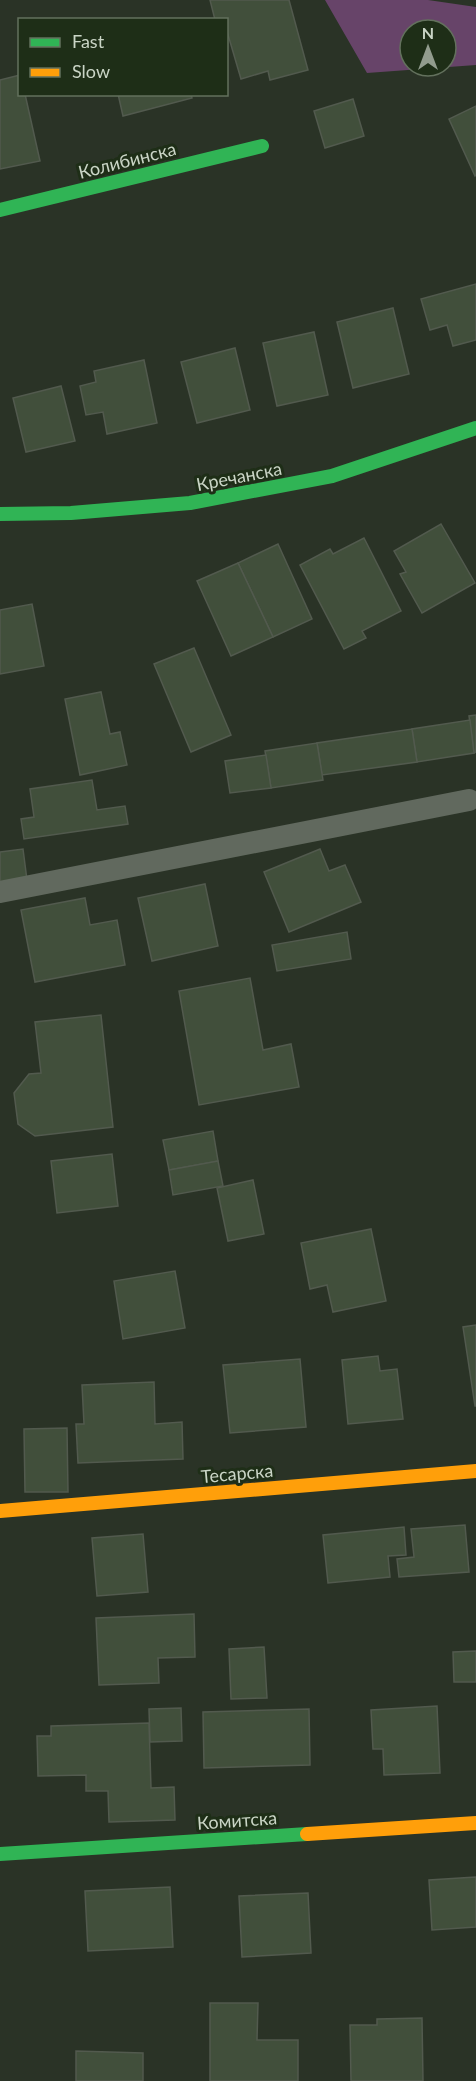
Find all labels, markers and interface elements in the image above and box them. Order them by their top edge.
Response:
legend [18,18,228,96]
north arrow [398,18,458,78]
text: N [422,23,434,42]
text: Fast [72,30,105,52]
text: Slow [72,60,110,82]
street label: Колибинска [76,137,178,183]
street label: Кречанска [194,457,284,495]
street label: Тесарска [200,1459,274,1487]
street label: Комитска [196,1806,278,1834]

